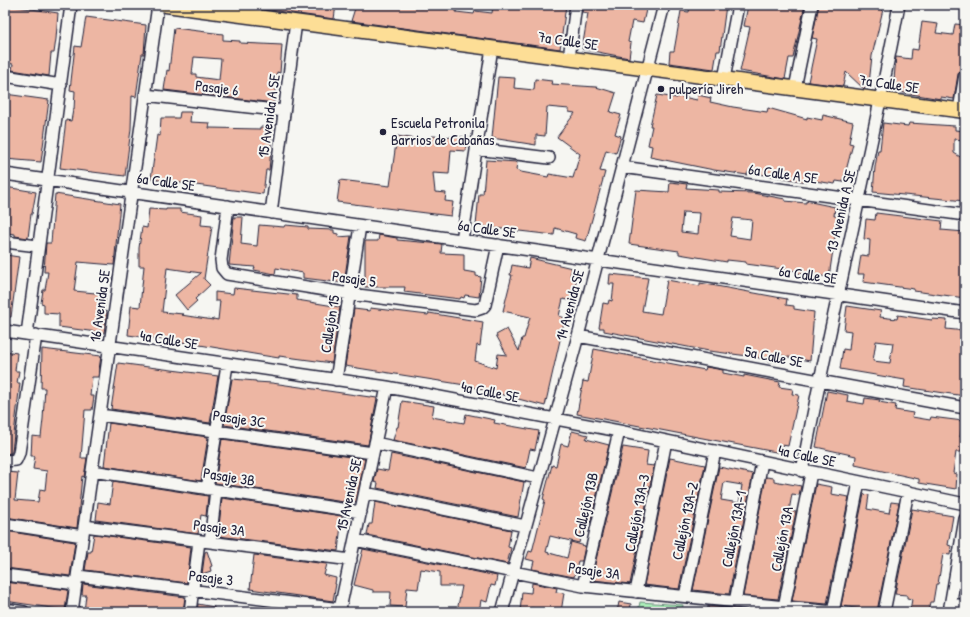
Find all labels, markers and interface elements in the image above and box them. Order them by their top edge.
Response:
street label: 7a Calle SE [537,26,600,55]
street label: 7a Calle SE [858,69,921,98]
street label: 15 Avenida A SE [252,72,285,159]
street label: Pasaje 6 [194,74,240,101]
place label: pulpería Jireh [669,78,743,99]
marker: pulpería Jireh [656,84,666,94]
place label: Escuela Petronila Barrios de Cabañas [391,112,495,150]
marker: Escuela Petronila Barrios de Cabañas [378,127,388,137]
street label: 6a Calle A SE [747,158,819,189]
street label: 6a Calle SE [135,167,197,196]
street label: 13 Avenida A SE [821,167,860,254]
street label: 6a Calle SE [456,214,518,243]
street label: 6a Calle SE [777,260,839,289]
street label: Pasaje 5 [331,265,378,292]
street label: 14 Avenida SE [550,267,589,343]
street label: 16 Avenida SE [84,268,115,344]
street label: Callejón 15 [315,293,345,354]
street label: 4a Calle SE [139,325,200,355]
street label: 5a Calle SE [743,341,806,373]
street label: 4a Calle SE [459,376,521,407]
street label: Pasaje 3C [212,404,267,433]
street label: 4a Calle SE [776,439,838,472]
street label: 15 Avenida SE [331,456,366,533]
street label: Pasaje 3B [202,462,256,491]
street label: Callejón 13B [568,470,603,539]
street label: Callejón 13A-3 [619,472,654,553]
street label: Callejón 13A-2 [666,480,703,562]
street label: Callejón 13A-1 [716,489,751,569]
street label: Callejón 13A [765,504,798,573]
street label: Pasaje 3A [192,514,247,541]
street label: Pasaje 3A [567,557,622,585]
street label: Pasaje 3 [188,564,235,591]

